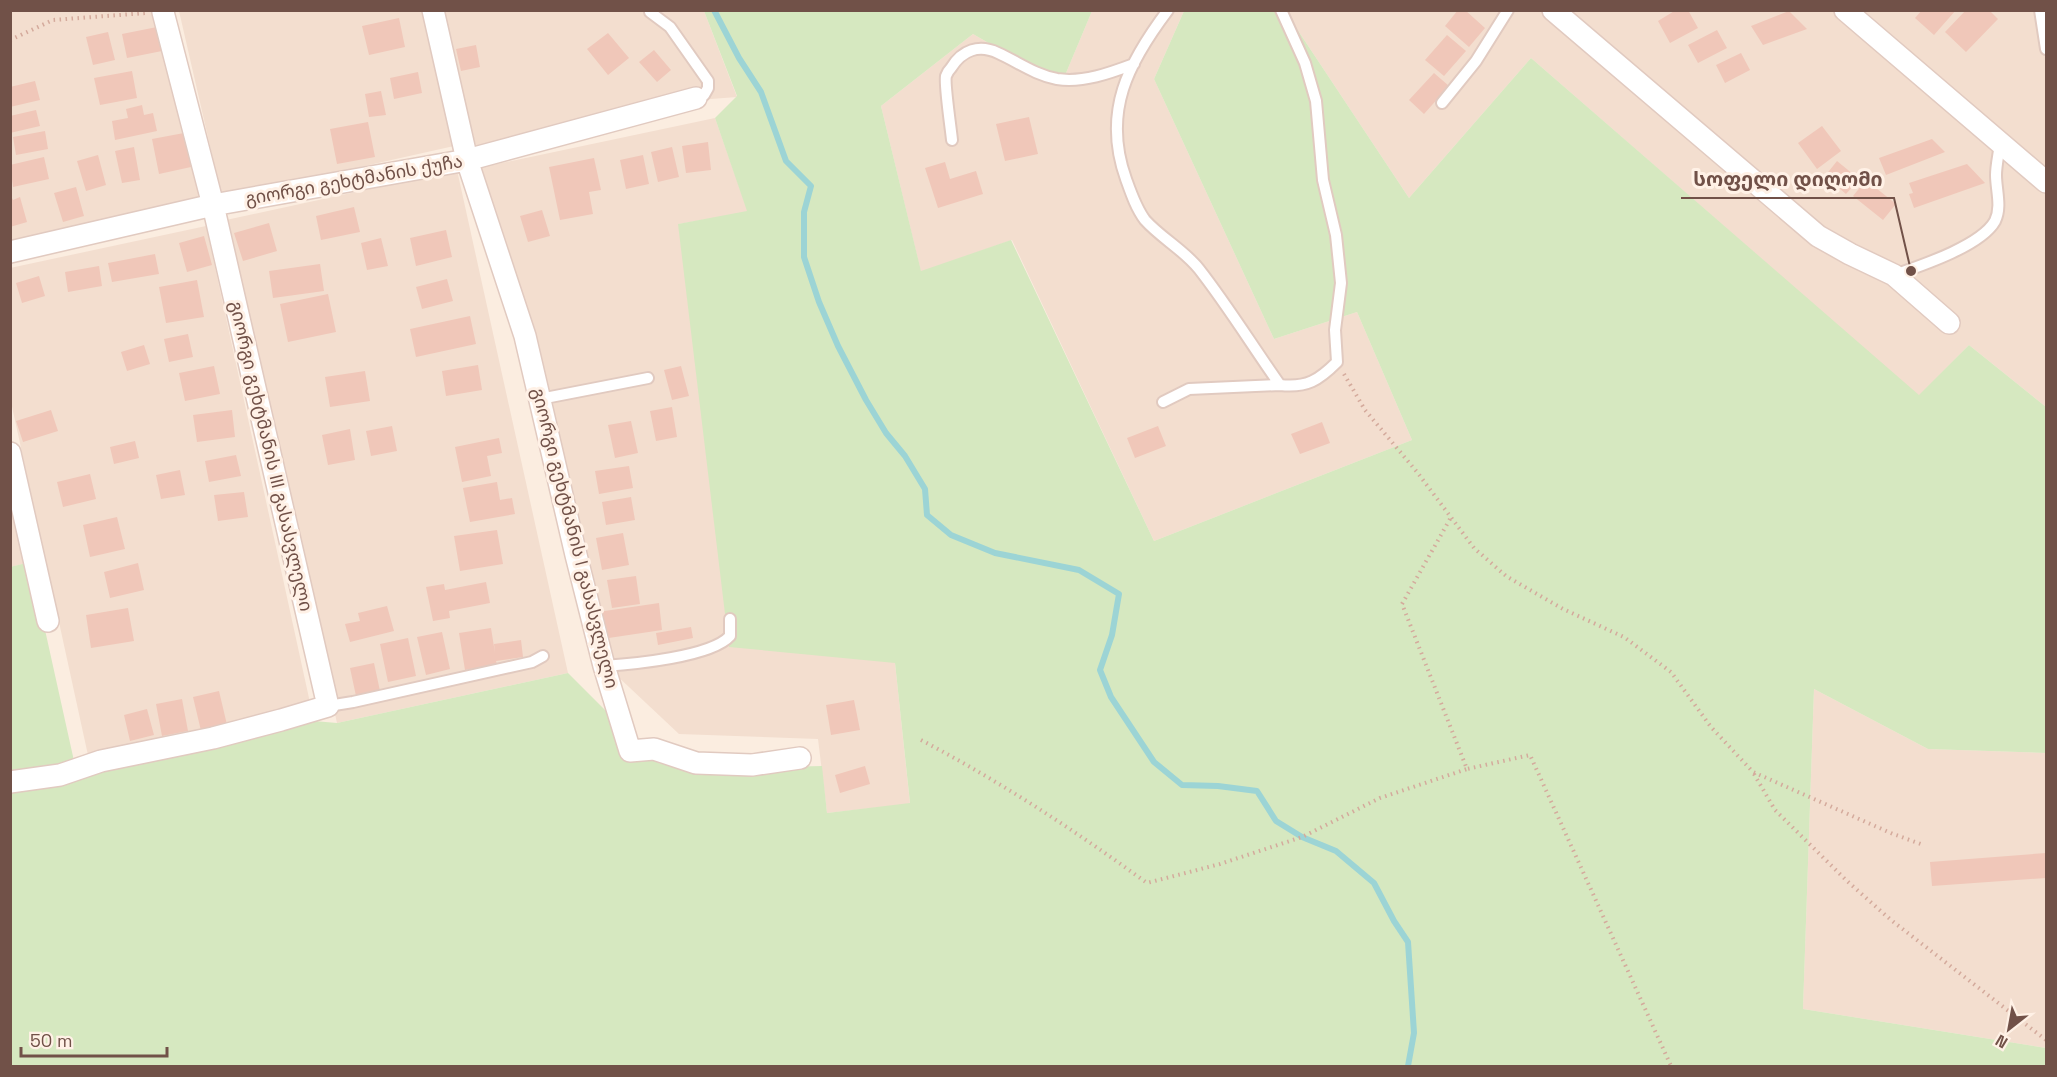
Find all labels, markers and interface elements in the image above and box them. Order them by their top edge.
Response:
street label: გიორგი გეხტმანის ქუჩა [243,149,464,210]
callout: სოფელი დიღომი [1681,160,1894,198]
text: სოფელი დიღომი [1693,166,1883,192]
street label: გიორგი გეხტმანის III გასასვლელი [225,298,318,613]
street label: გიორგი გეხტმანის I გასასვლელი [527,385,624,691]
north arrow [1979,999,2039,1059]
scale bar [21,1020,166,1058]
text: 50 m [30,1029,72,1052]
text: N [1992,1030,2012,1053]

